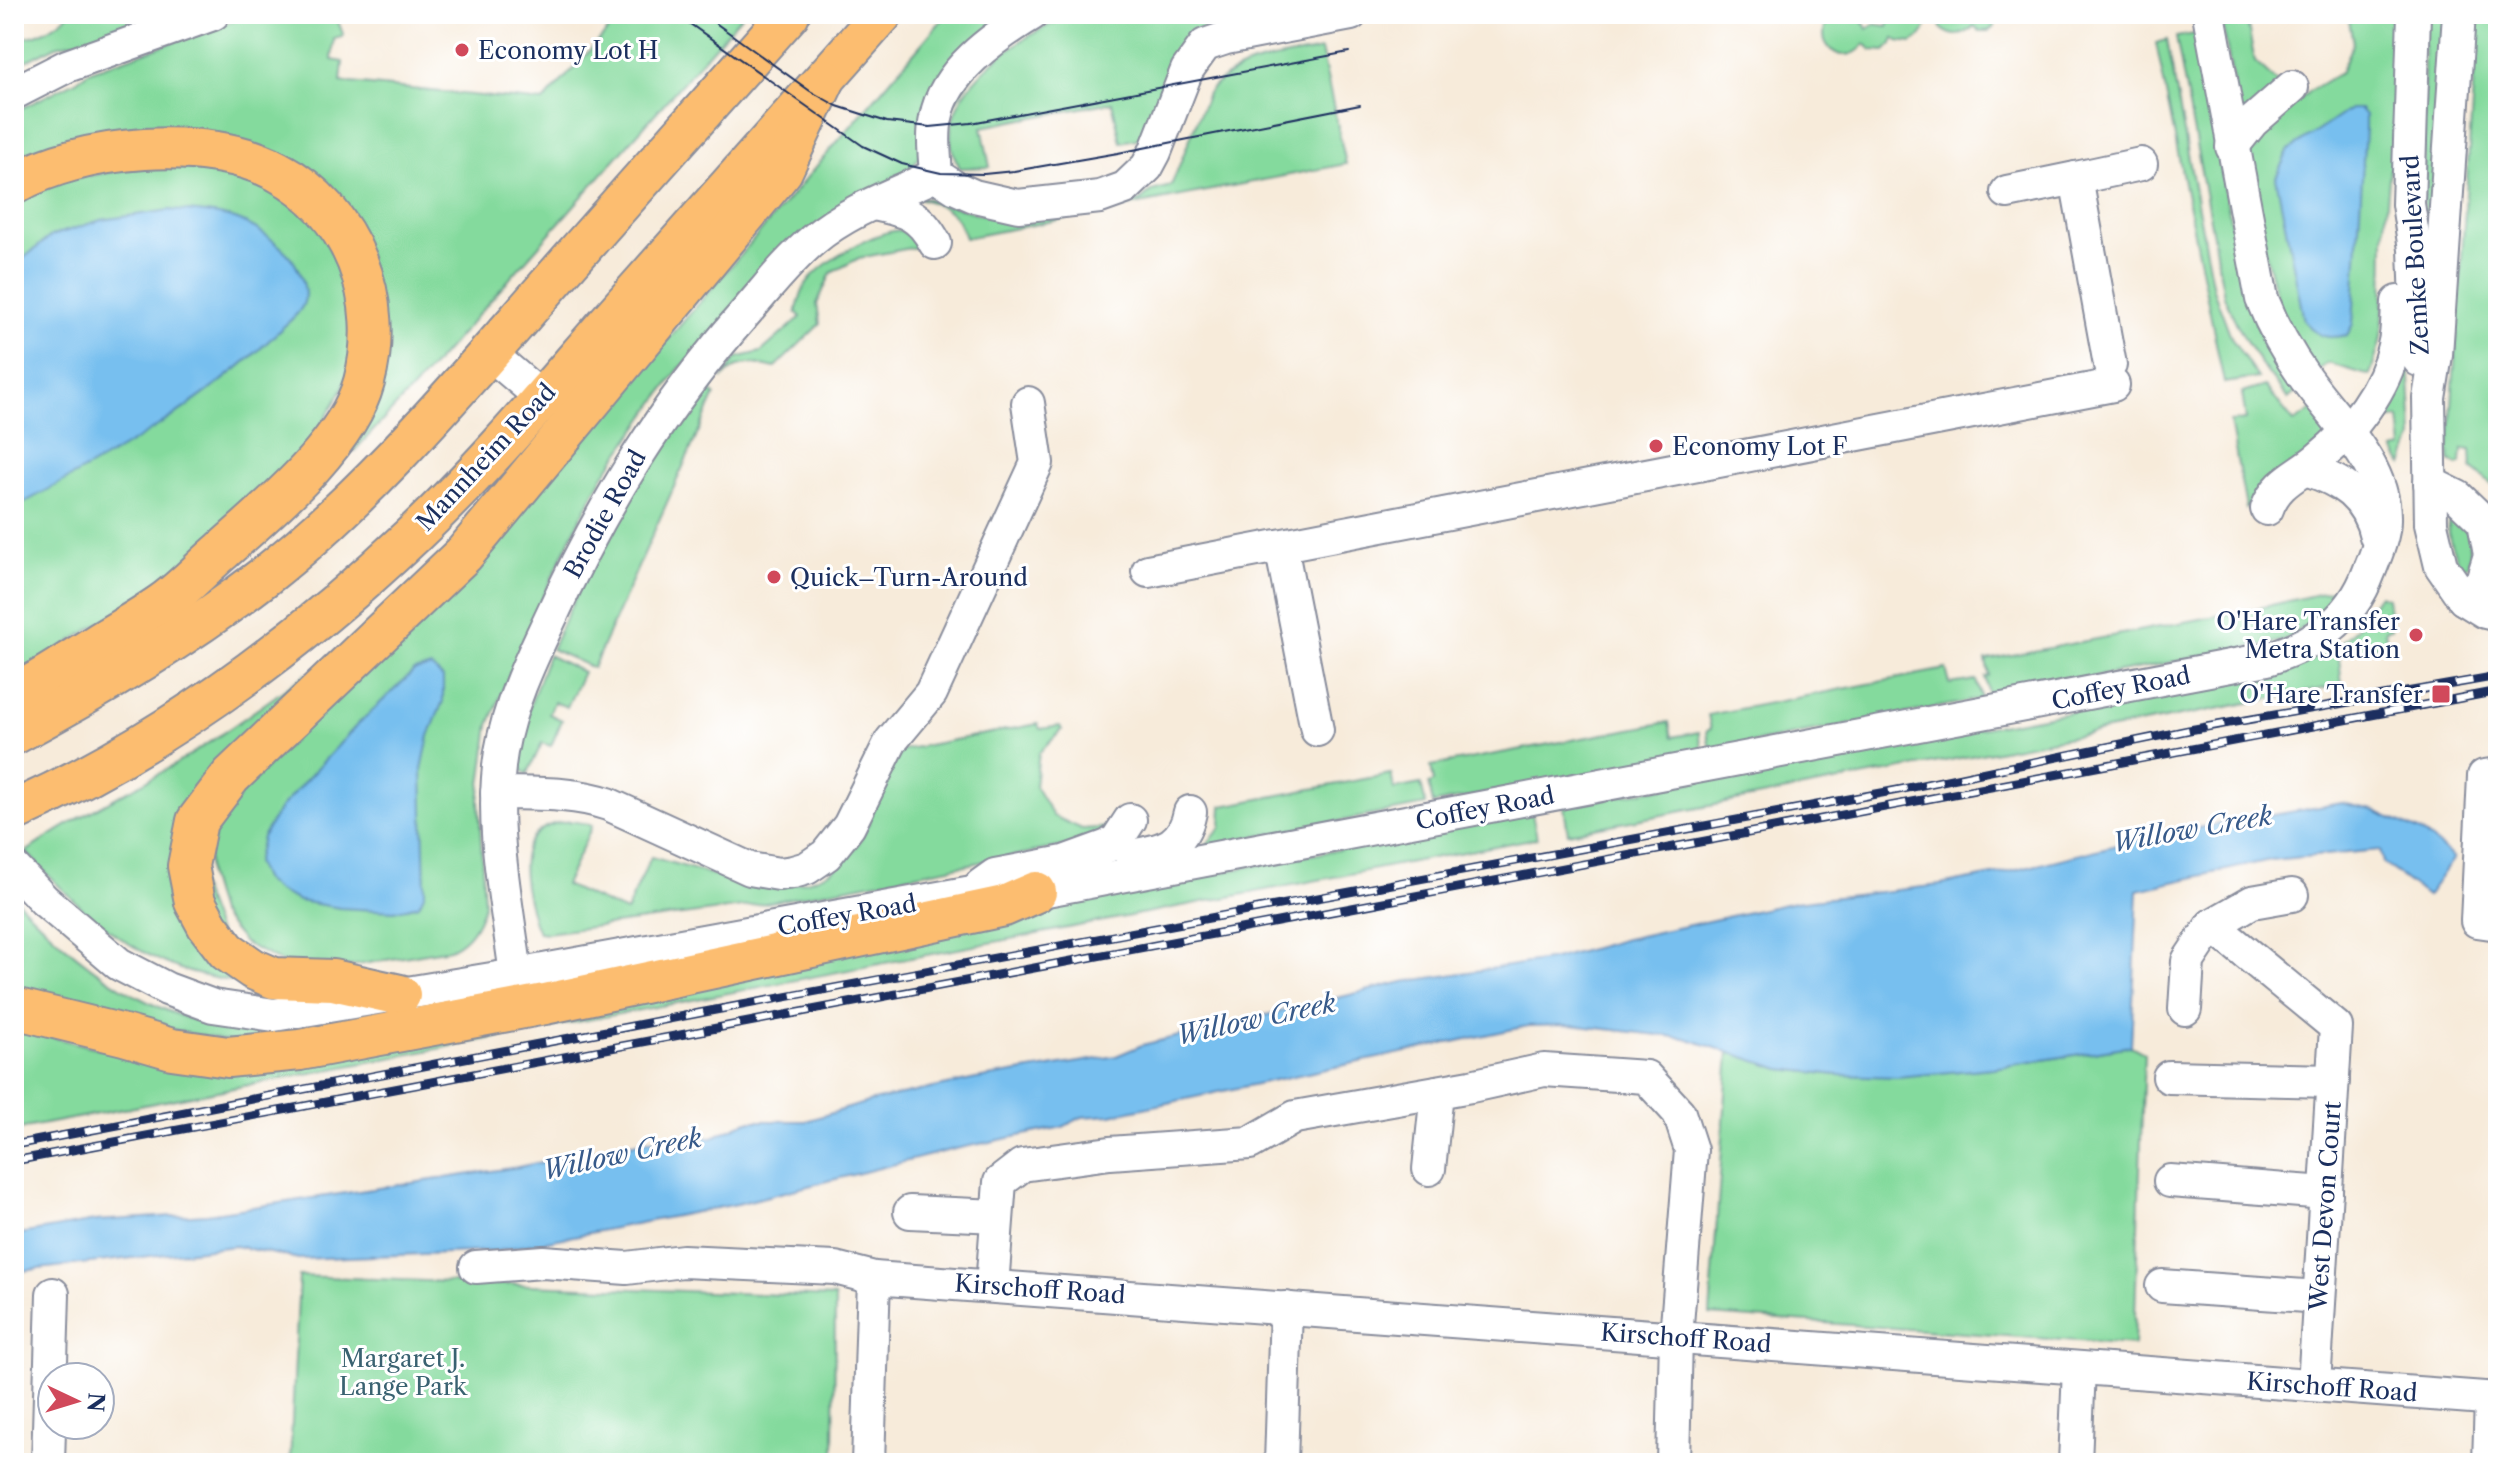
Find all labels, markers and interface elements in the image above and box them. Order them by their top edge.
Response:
place label: Economy Lot H [478,36,658,65]
marker: Economy Lot H [453,41,471,59]
street label: Zemke Boulevard [2395,154,2435,356]
street label: Mannheim Road [410,377,562,537]
place label: Economy Lot F [1672,432,1847,461]
marker: Economy Lot F [1647,437,1665,455]
street label: Brodie Road [558,444,652,583]
place label: Quick–Turn-Around [790,563,1028,592]
marker: Quick–Turn-Around [765,568,783,586]
place label: O'Hare Transfer Metra Station [2216,607,2400,664]
marker: O'Hare Transfer Metra Station [2407,626,2425,644]
street label: Coffey Road [2049,660,2193,716]
place label: O'Hare Transfer [2239,680,2423,709]
marker: O'Hare Transfer [2430,683,2452,705]
street label: Coffey Road [1413,780,1557,836]
water label: Willow Creek [2109,799,2275,859]
street label: Coffey Road [775,888,919,941]
water label: Willow Creek [1173,986,1339,1052]
street label: West Devon Court [2303,1100,2347,1313]
water label: Willow Creek [539,1121,705,1187]
street label: Kirschoff Road [954,1269,1127,1309]
street label: Kirschoff Road [1600,1318,1773,1358]
park label: Margaret J. Lange Park [339,1344,468,1401]
north arrow [36,1361,116,1441]
street label: Kirschoff Road [2246,1367,2419,1407]
text: N [81,1392,110,1413]

